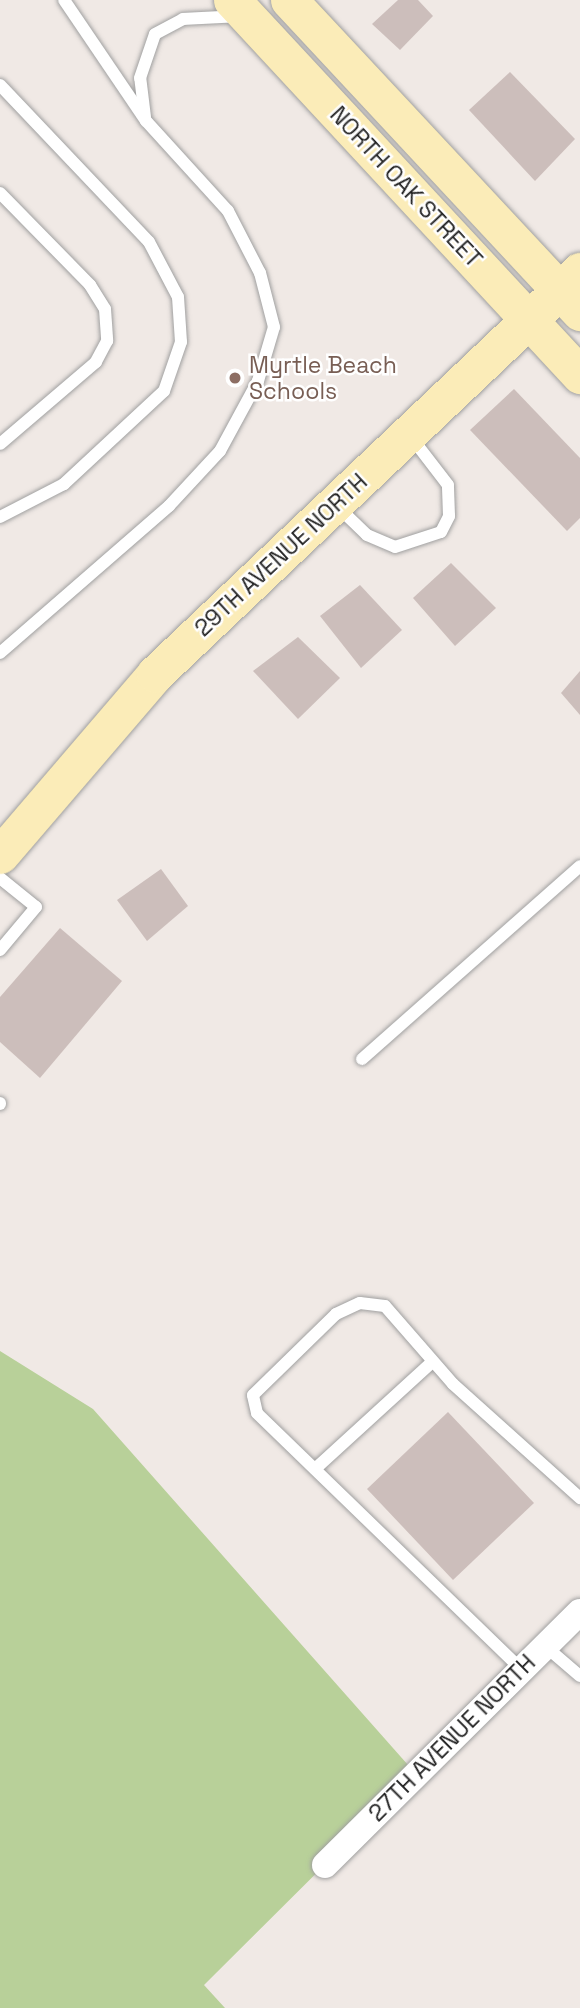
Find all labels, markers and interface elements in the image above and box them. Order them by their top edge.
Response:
street label: NORTH OAK STREET [324,101,488,273]
place label: Myrtle Beach Schools [249,351,397,405]
marker: Myrtle Beach Schools [227,370,243,386]
street label: 29TH AVENUE NORTH [189,468,373,642]
street label: 27TH AVENUE NORTH [363,1649,541,1827]

